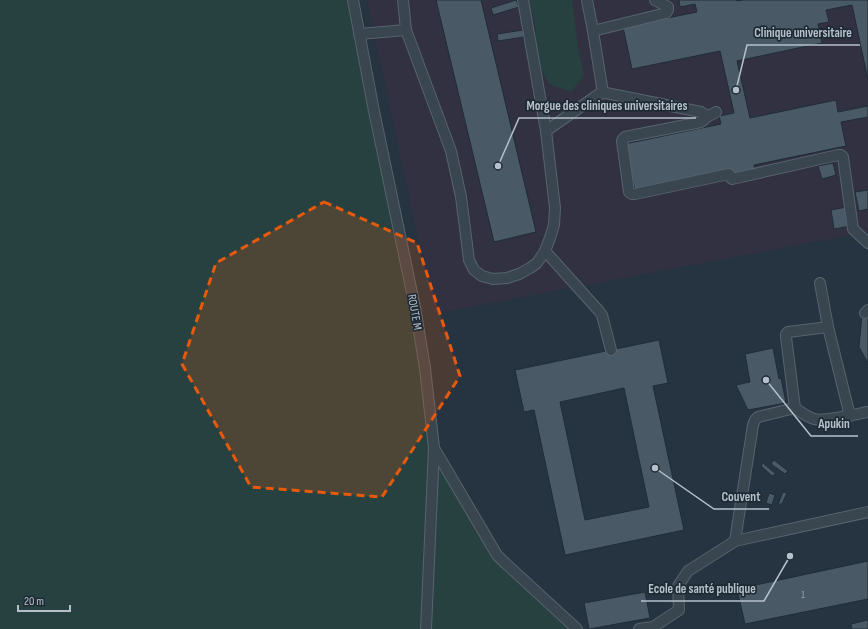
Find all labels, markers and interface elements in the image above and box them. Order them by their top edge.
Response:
callout: Clinique universitaire [747,20,860,45]
text: Clinique universitaire [754,25,852,41]
callout: Morgue des cliniques universitaires [519,93,696,118]
text: Morgue des cliniques universitaires [526,98,688,114]
street label: ROUTE M [404,293,425,331]
callout: Apukin [811,411,858,436]
text: Apukin [817,416,850,432]
callout: Couvent [714,484,769,509]
text: Couvent [722,489,761,505]
callout: Ecole de santé publique [641,576,764,601]
text: Ecole de santé publique [648,581,756,597]
scale bar [18,587,70,613]
house number: 1 [801,589,805,601]
text: 20 m [24,594,44,609]

